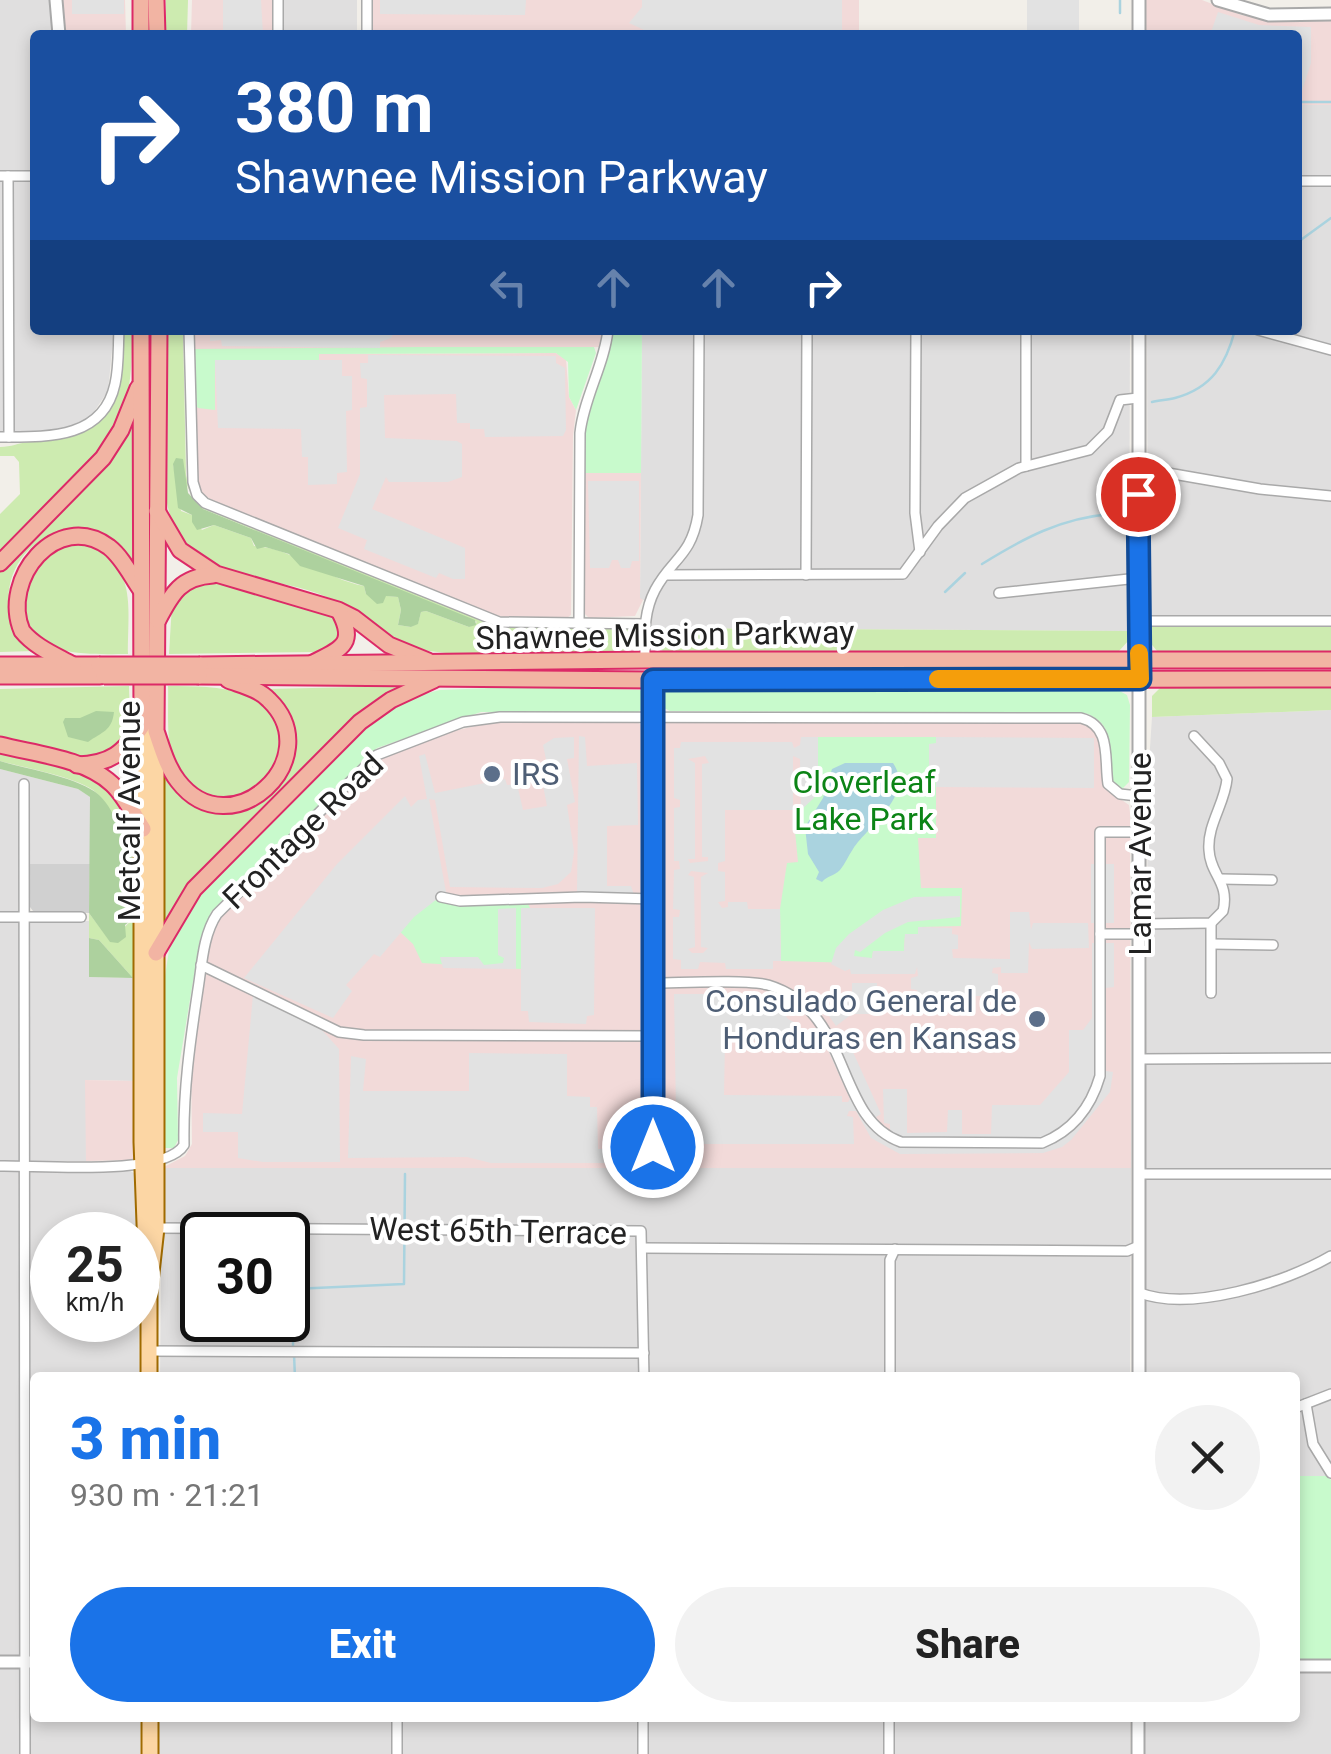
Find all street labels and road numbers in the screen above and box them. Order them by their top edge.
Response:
street label: Shawnee Mission Parkway [475,613,855,657]
street label: Metcalf Avenue [110,700,148,922]
street label: Frontage Road [215,745,391,917]
street label: Lamar Avenue [1121,752,1159,956]
street label: West 65th Terrace [369,1210,627,1252]

